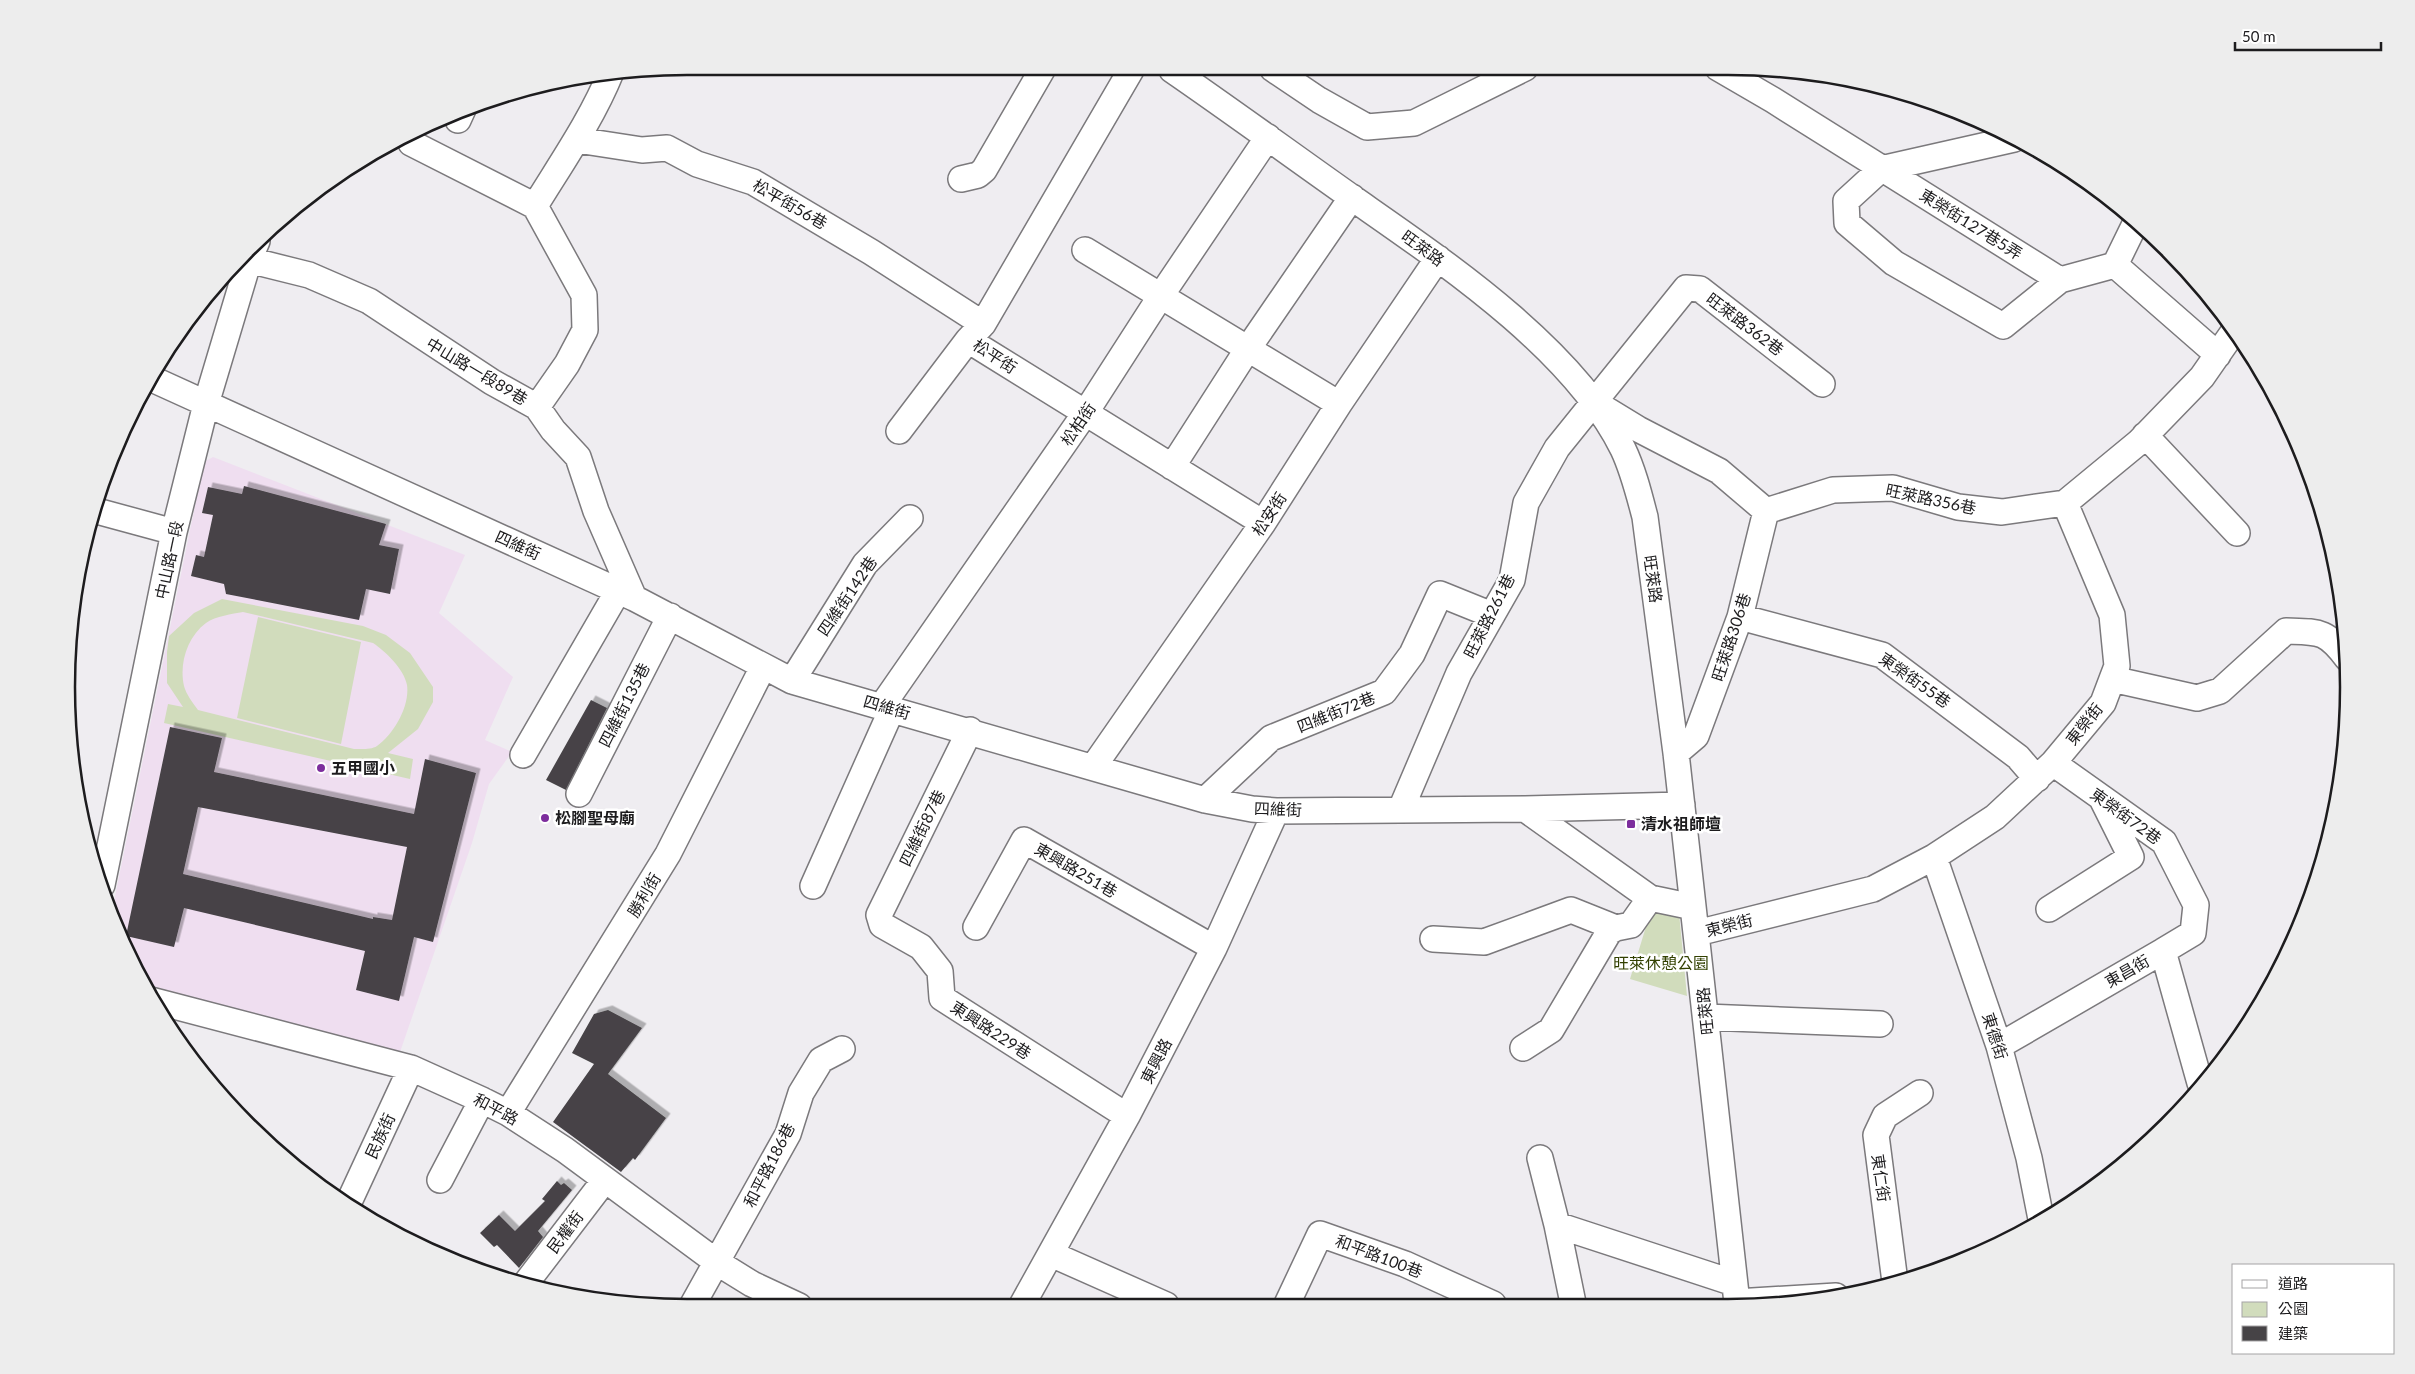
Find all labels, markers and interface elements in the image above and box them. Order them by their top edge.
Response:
scale bar [2235,20,2381,52]
text: 50 m [2242,27,2276,45]
street label: 松平街56巷 [750,175,831,232]
street label: 東榮街127巷5弄 [1917,184,2026,263]
street label: 旺萊路 [1398,226,1448,269]
street label: 旺萊路362巷 [1703,288,1788,359]
street label: 中山路一段89巷 [423,333,531,408]
street label: 松平街 [970,335,1021,377]
street label: 松柏街 [1056,399,1099,449]
street label: 旺萊路356巷 [1884,480,1978,517]
street label: 松安街 [1248,488,1290,539]
street label: 中山路一段 [151,519,186,601]
street label: 四維街 [492,526,544,563]
street label: 四維街142巷 [813,552,880,639]
street label: 旺萊路 [1641,554,1666,604]
street label: 旺萊路261巷 [1459,571,1518,661]
street label: 旺萊路306巷 [1707,590,1754,683]
street label: 東榮街55巷 [1876,648,1955,711]
street label: 四維街135巷 [594,660,653,750]
street label: 四維街72巷 [1294,687,1378,736]
street label: 四維街 [861,691,913,722]
street label: 東榮街 [2061,699,2106,748]
place label: 五甲國小 [331,758,395,777]
marker: 五甲國小 [315,762,327,774]
street label: 東榮街72巷 [2087,784,2165,848]
street label: 四維街87巷 [895,787,948,869]
street label: 四維街 [1254,798,1302,819]
place label: 松腳聖母廟 [555,808,635,827]
marker: 松腳聖母廟 [539,812,551,824]
place label: 清水祖師壇 [1641,814,1721,833]
marker: 清水祖師壇 [1625,818,1637,830]
street label: 東興路251巷 [1032,838,1121,901]
street label: 勝利街 [623,869,664,920]
street label: 東榮街 [1703,909,1754,940]
street label: 東昌街 [2101,950,2152,991]
park label: 旺萊休憩公園 [1613,953,1709,972]
street label: 旺萊路 [1693,986,1716,1036]
street label: 東興路229巷 [948,997,1035,1063]
street label: 東德街 [1979,1010,2012,1062]
street label: 東興路 [1136,1035,1175,1086]
street label: 和平路 [471,1089,522,1128]
street label: 民族街 [361,1110,398,1162]
street label: 和平路186巷 [739,1120,798,1210]
street label: 東仁街 [1869,1153,1894,1203]
street label: 民權街 [543,1207,587,1257]
street label: 和平路100巷 [1333,1230,1425,1281]
legend [2232,1264,2395,1354]
text: 道路 [2278,1274,2308,1292]
text: 公園 [2278,1299,2308,1317]
text: 建築 [2278,1324,2308,1342]

